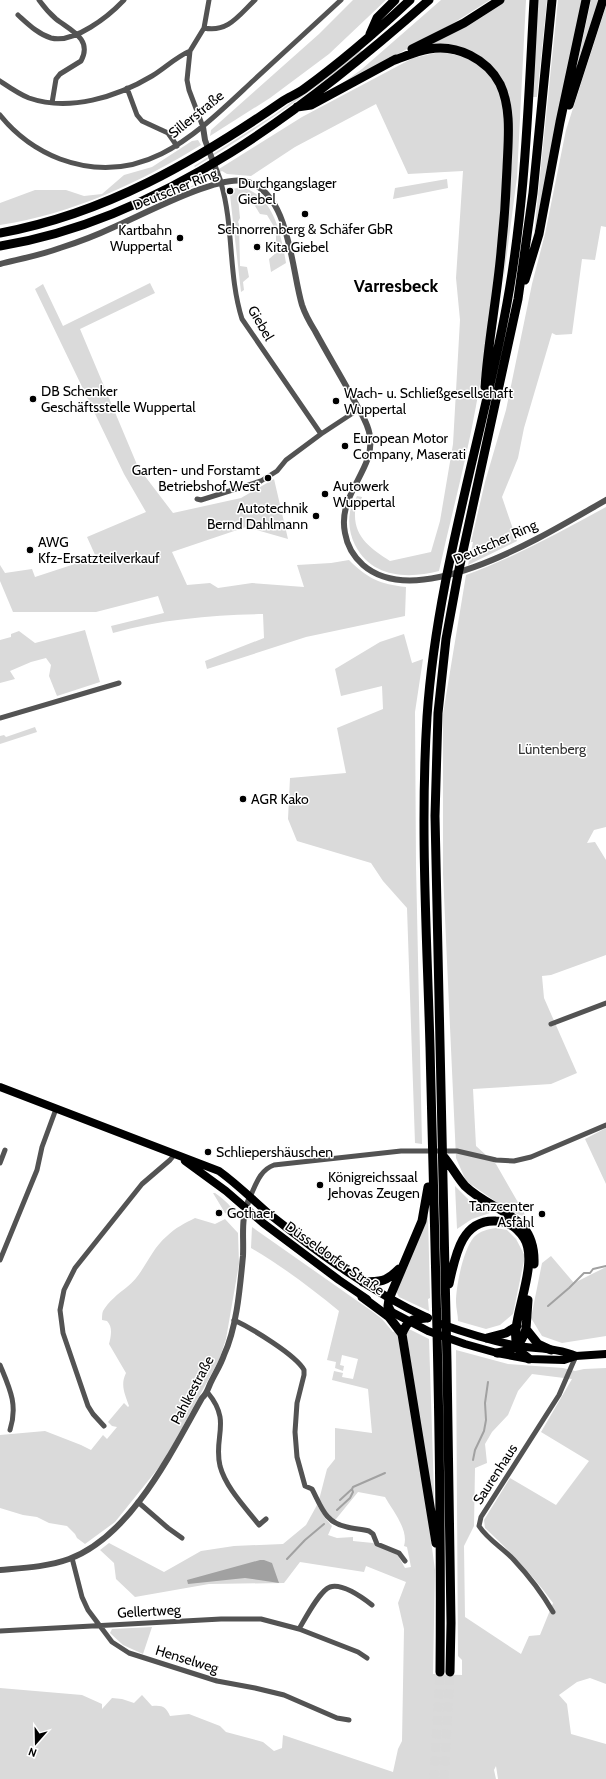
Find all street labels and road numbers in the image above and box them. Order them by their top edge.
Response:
street label: Sillerstraße [165,86,227,142]
street label: Deutscher Ring [130,163,221,214]
street label: Giebel [244,302,279,344]
street label: Deutscher Ring [450,515,541,569]
street label: Düsseldorfer Straße [282,1217,388,1299]
street label: Pahlkestraße [166,1353,218,1427]
street label: Saurenhaus [469,1440,521,1508]
street label: Gellertweg [117,1600,182,1622]
street label: Henselweg [153,1641,222,1677]

